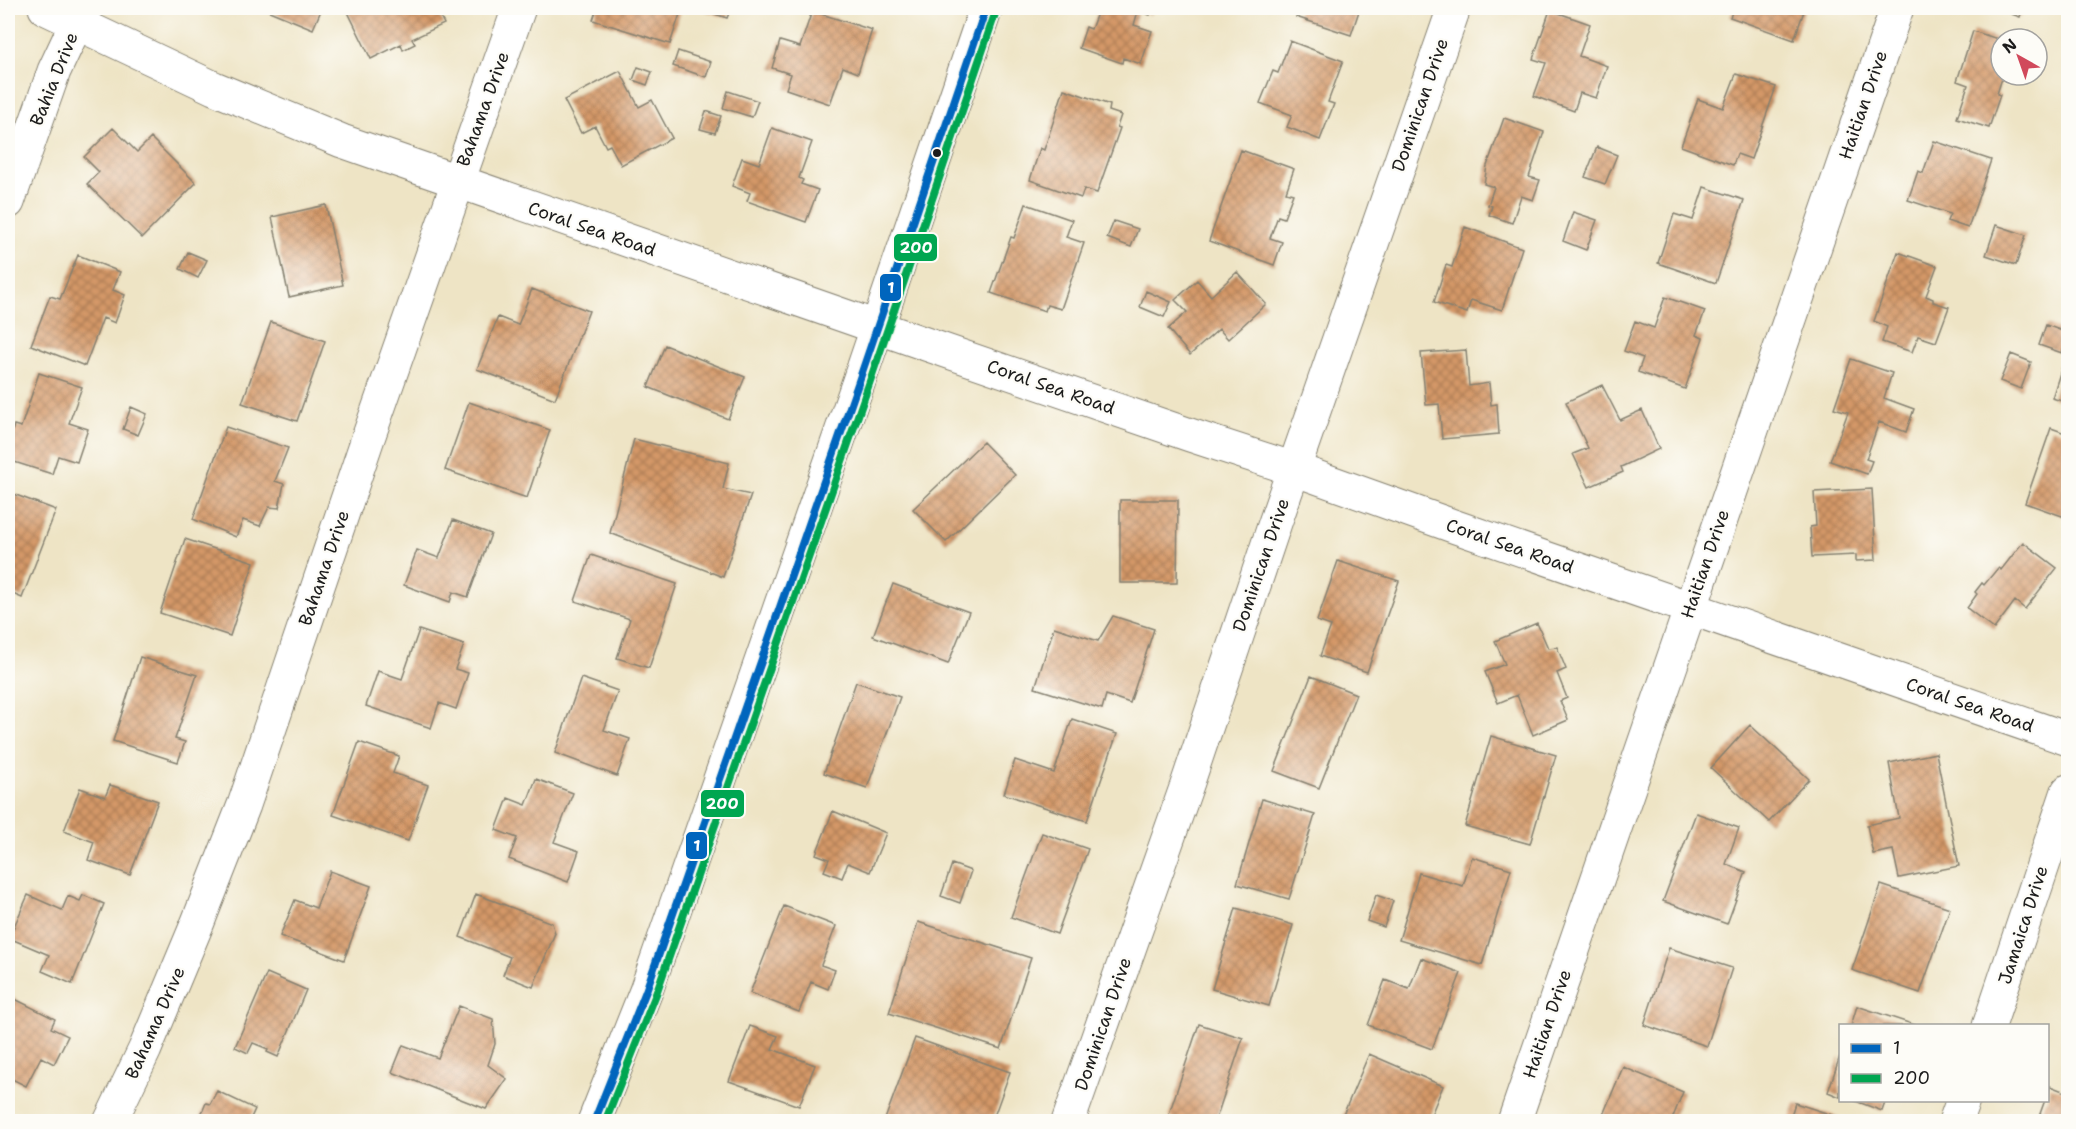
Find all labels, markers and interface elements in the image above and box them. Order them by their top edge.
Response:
north arrow [1989,27,2049,87]
street label: Bahia Drive [24,29,84,129]
text: N [1998,34,2021,58]
street label: Dominican Drive [1386,35,1454,175]
street label: Haitian Drive [1833,47,1893,163]
street label: Bahama Drive [451,48,515,170]
unlabelled marker [931,147,943,159]
street label: Coral Sea Road [525,196,659,262]
line badge: 200 [893,233,938,262]
text: 200 [899,237,933,258]
line badge: 1 [879,273,902,302]
text: 1 [887,277,895,298]
street label: Coral Sea Road [984,354,1118,420]
street label: Dominican Drive [1227,495,1295,635]
street label: Haitian Drive [1675,506,1735,622]
street label: Bahama Drive [293,507,355,629]
street label: Coral Sea Road [1443,513,1577,579]
street label: Coral Sea Road [1903,672,2037,738]
line badge: 200 [700,789,745,818]
text: 200 [705,793,739,814]
line badge: 1 [685,831,708,860]
text: 1 [693,835,701,856]
street label: Jamaica Drive [1993,863,2053,987]
street label: Dominican Drive [1069,954,1137,1094]
street label: Bahama Drive [119,963,191,1083]
street label: Haitian Drive [1517,966,1577,1082]
legend [1839,1024,2049,1102]
text: 1 [1893,1036,1901,1060]
text: 200 [1893,1066,1930,1090]

